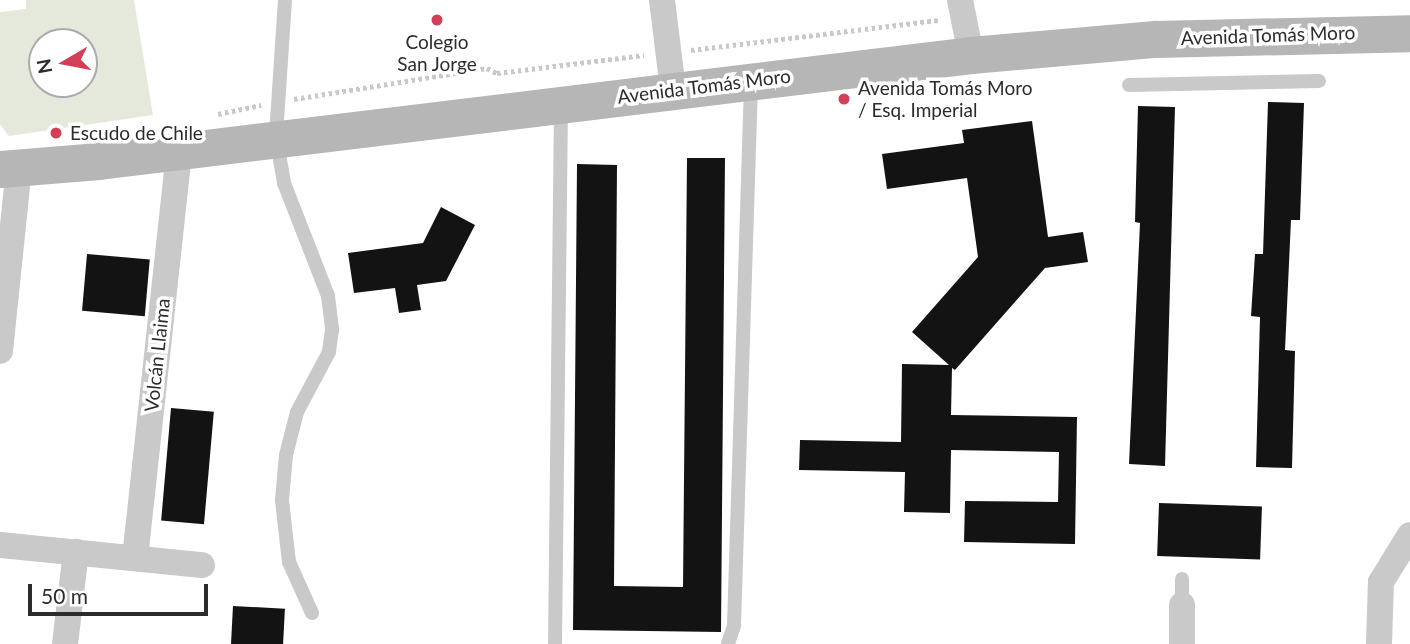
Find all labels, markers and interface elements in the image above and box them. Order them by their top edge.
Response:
marker: Colegio San Jorge [429,12,445,28]
street label: Avenida Tomás Moro [1180,21,1356,49]
north arrow [28,28,98,98]
place label: Colegio San Jorge [397,31,477,75]
text: N [31,57,56,76]
street label: Avenida Tomás Moro [616,64,792,108]
place label: Avenida Tomás Moro / Esq. Imperial [858,77,1033,121]
marker: Avenida Tomás Moro / Esq. Imperial [836,91,852,107]
place label: Escudo de Chile [70,122,203,144]
marker: Escudo de Chile [48,125,64,141]
street label: Volcán Llaima [140,297,174,413]
scale bar [32,570,212,614]
text: 50 m [41,583,88,608]

